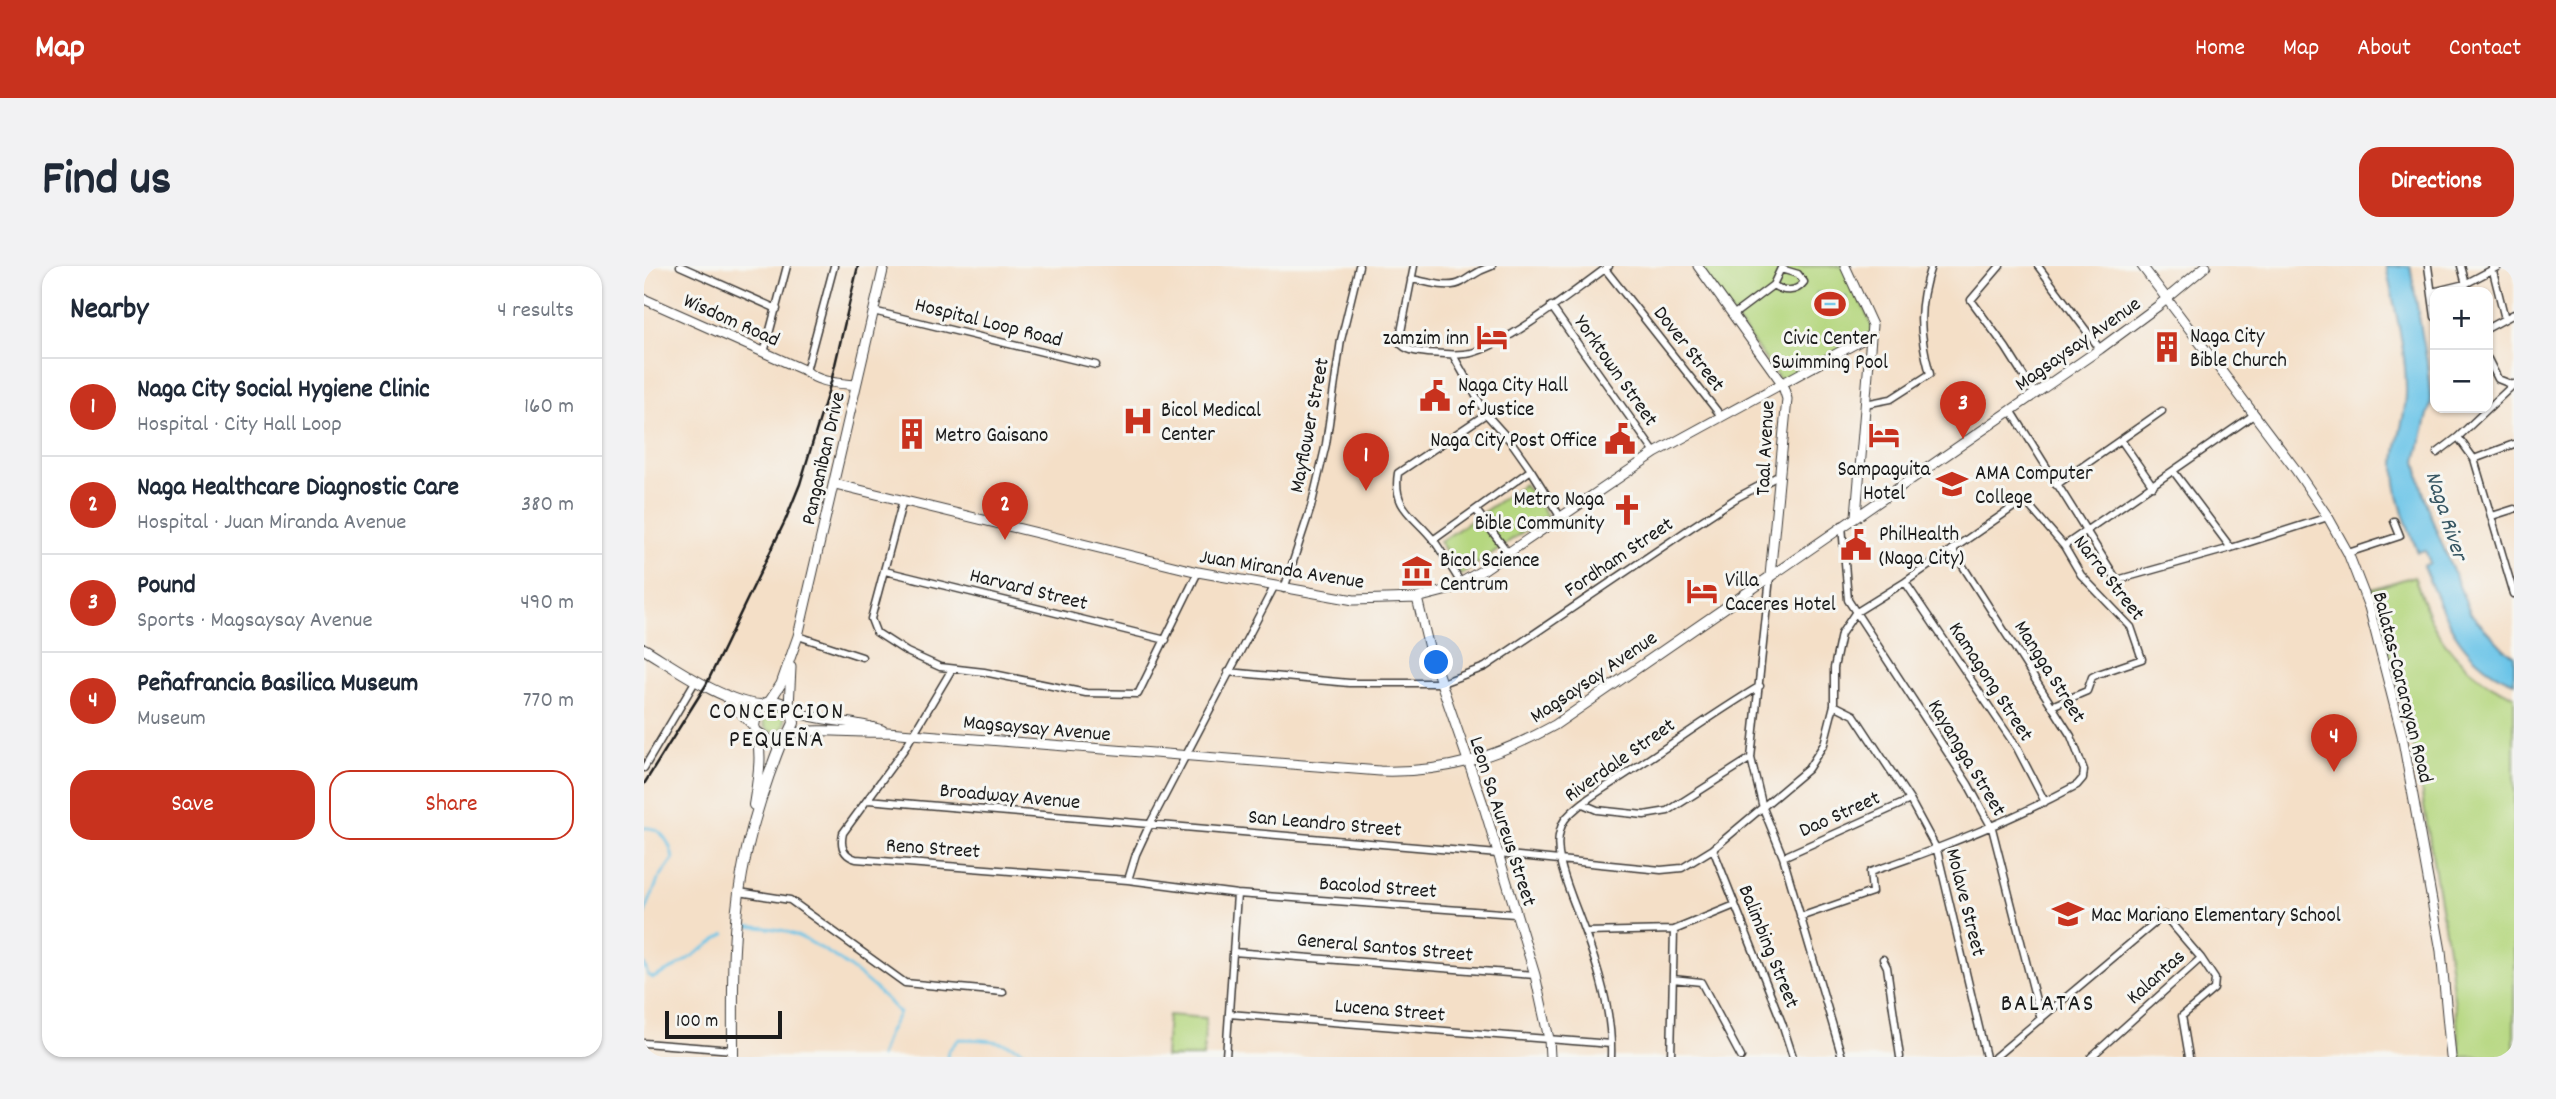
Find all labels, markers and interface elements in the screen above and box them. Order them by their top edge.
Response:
text: Map [35,26,85,73]
text: Home [2195,32,2245,66]
text: Map [2283,32,2319,66]
text: About [2357,32,2411,66]
text: Contact [2449,32,2521,66]
text: Find us [42,147,171,217]
button: Directions [2359,147,2514,217]
street label: Wisdom Road [678,287,784,356]
sports icon: Civic Center Swimming Pool [1813,287,1847,321]
map controls [2430,287,2493,413]
button: + [2430,287,2493,350]
text: Nearby [70,290,148,333]
street label: Hospital Loop Road [911,291,1065,357]
street label: Magsaysay Avenue [2009,291,2148,400]
text: 4 results [497,295,574,328]
street label: Dover Street [1644,300,1731,399]
street label: Yorktown Street [1565,310,1664,434]
hotel icon: zamzim inn [1475,320,1509,354]
place label: Naga City Bible Church [2190,323,2287,377]
place label: zamzim inn [1382,325,1469,355]
place label: Civic Center Swimming Pool [1772,325,1888,379]
building icon: Naga City Bible Church [2150,330,2184,364]
button: − [2430,350,2493,413]
street label: Mayflower Street [1283,355,1339,496]
text: Naga City Social Hygiene Clinic [137,372,430,409]
place label: Naga City Hall of Justice [1458,372,1568,426]
public building icon: Naga City Hall of Justice [1418,379,1452,413]
pin: 3 [1940,381,1986,439]
street label: Panganiban Drive [795,389,855,528]
text: 1 [90,391,96,424]
text: 160 m [524,391,574,424]
place label: Bicol Medical Center [1161,397,1261,451]
street label: Taal Avenue [1750,400,1784,497]
hospital icon: Bicol Medical Center [1121,404,1155,438]
text: Hospital · City Hall Loop [137,409,342,442]
building icon: Metro Gaisano [895,417,929,451]
hotel icon: Sampaguita Hotel [1867,418,1901,452]
place label: Metro Gaisano [935,422,1048,452]
public building icon: Naga City Post Office [1603,422,1637,456]
place label: Naga City Post Office [1430,427,1597,457]
pin: 1 [1343,433,1389,491]
place label: Sampaguita Hotel [1838,456,1932,510]
place label: AMA Computer College [1975,460,2093,514]
school or university icon: AMA Computer College [1935,467,1969,501]
water label: Naga River [2415,467,2475,567]
text: Naga Healthcare Diagnostic Care [137,470,459,507]
pin: 2 [982,482,1028,540]
place label: Metro Naga Bible Community [1475,486,1605,540]
text: 2 [88,489,98,522]
text: 380 m [521,489,574,522]
church icon: Metro Naga Bible Community [1610,493,1644,527]
text: Hospital · Juan Miranda Avenue [137,507,406,540]
street label: Fordham Street [1559,511,1681,606]
place label: PhilHealth (Naga City) [1879,521,1964,575]
public building icon: PhilHealth (Naga City) [1839,528,1873,562]
street label: Narra Street [2065,530,2151,628]
street label: Juan Miranda Avenue [1197,543,1366,599]
place label: Bicol Science Centrum [1440,547,1540,601]
museum icon: Bicol Science Centrum [1400,554,1434,588]
street label: Harvard Street [966,562,1091,620]
place label: Villa Caceres Hotel [1725,567,1836,621]
text: Pound [137,568,196,605]
hotel icon: Villa Caceres Hotel [1685,574,1719,608]
text: 3 [88,587,98,620]
text: 490 m [520,587,574,620]
street label: Balatas-Cararayan Road [2363,589,2439,786]
text: Sports · Magsaysay Avenue [137,605,373,638]
street label: Mangga Street [2005,615,2092,730]
street label: Kamagong Street [1940,617,2040,749]
street label: Magsaysay Avenue [1525,625,1664,732]
your location [1419,645,1453,679]
text: Peñafrancia Basilica Museum [137,666,418,703]
text: 4 [88,685,98,718]
text: 770 m [523,685,574,718]
street label: Kayangga Street [1919,694,2012,823]
district label: CONCEPCION PEQUEÑA [709,696,845,758]
text: Museum [137,703,206,736]
street label: Magsaysay Avenue [962,709,1112,751]
street label: Riverdale Street [1559,712,1683,811]
pin: 4 [2311,714,2357,772]
street label: Leon Sa Aureus Street [1460,733,1543,911]
button: Save [70,770,315,840]
button: Share [329,770,574,840]
street label: Broadway Avenue [938,777,1081,819]
street label: Dao Street [1795,784,1886,847]
street label: San Leandro Street [1247,803,1403,847]
street label: Reno Street [885,832,981,868]
street label: Molave Street [1936,846,1992,960]
street label: Bacolod Street [1318,870,1438,908]
street label: Balimbing Street [1729,881,1806,1014]
school or university icon: Mac Mariano Elementary School [2051,897,2085,931]
place label: Mac Mariano Elementary School [2091,902,2341,932]
street label: General Santos Street [1295,926,1474,972]
street label: Kalantas [2121,943,2193,1013]
district label: BALATAS [2001,988,2095,1022]
street label: Lucena Street [1333,992,1446,1032]
scale bar [665,1008,782,1040]
text: 100 m [676,1009,718,1036]

